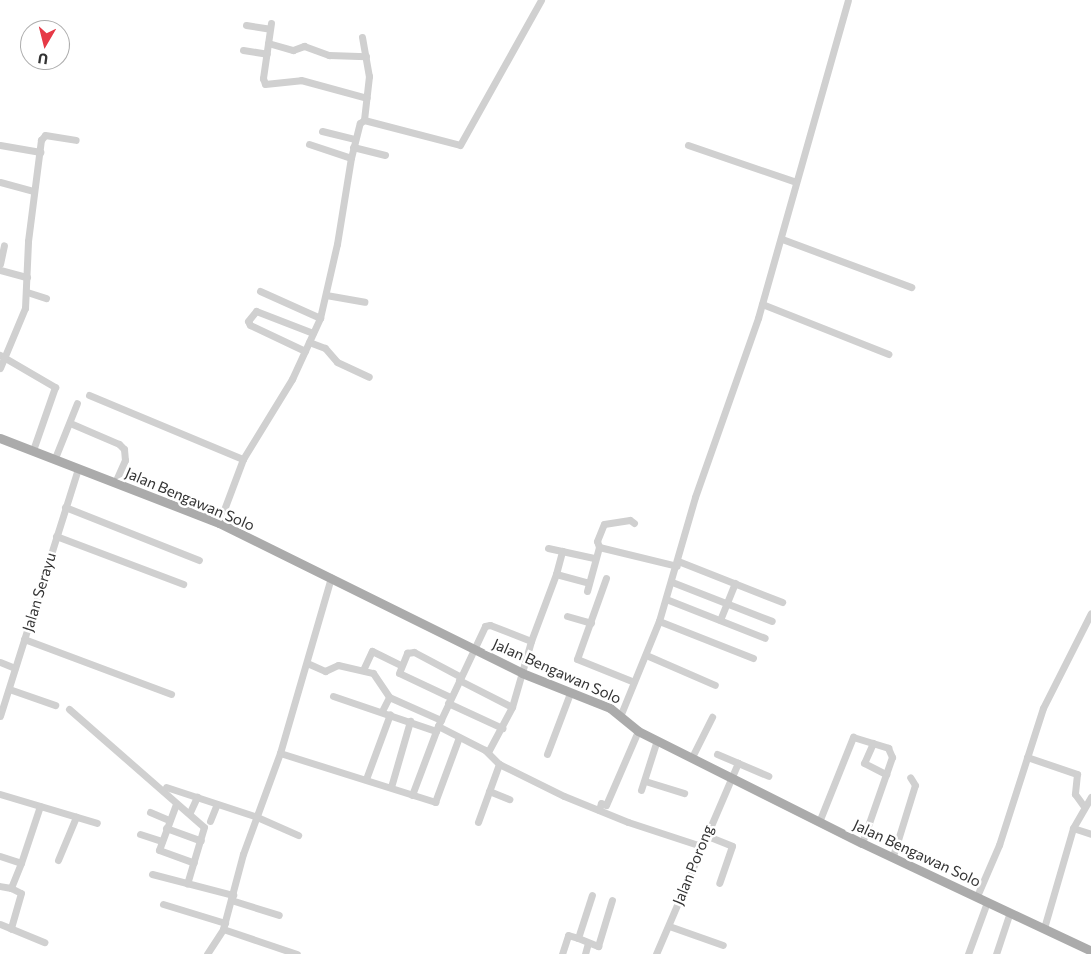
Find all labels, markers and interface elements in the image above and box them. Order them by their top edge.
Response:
north arrow [20,20,70,70]
text: U [37,50,49,68]
street label: Jalan Bengawan Solo [123,464,257,534]
street label: Jalan Serayu [18,550,60,634]
street label: Jalan Bengawan Solo [490,635,624,707]
street label: Jalan Bengawan Solo [850,815,984,891]
street label: Jalan Porong [669,822,717,908]

